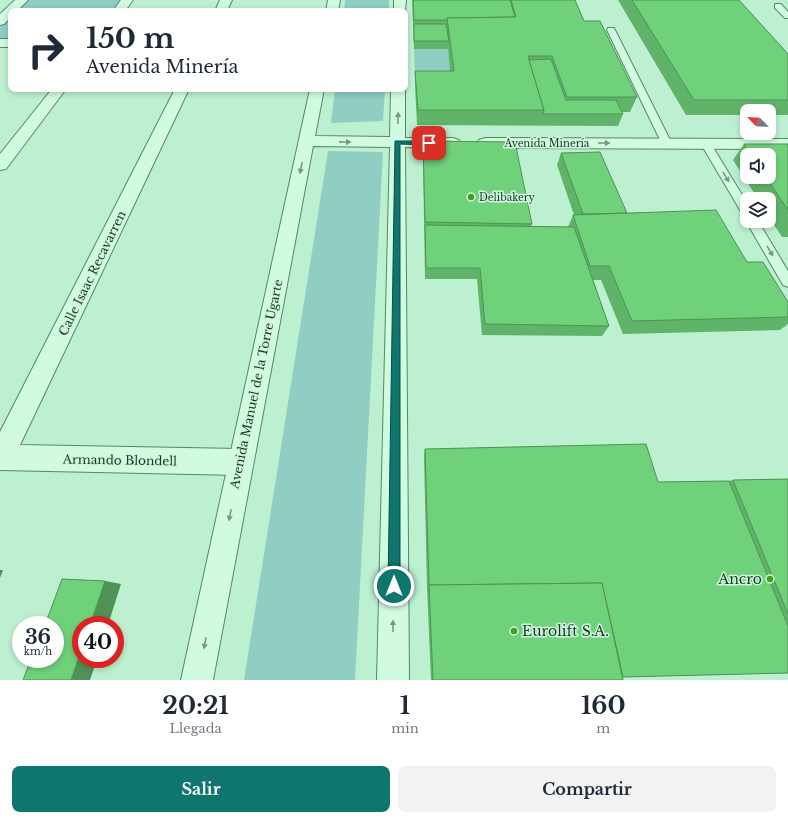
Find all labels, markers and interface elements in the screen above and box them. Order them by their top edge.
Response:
text: 150 m [86,21,174,56]
icon: right [20,24,72,76]
text: Avenida Minería [86,56,239,78]
north arrow [740,104,776,140]
map controls [740,104,776,228]
one-way arrow [394,112,401,124]
pin [412,126,446,160]
icon: arrive [418,132,440,154]
street label: Avenida Minería [504,137,590,150]
one-way arrow [339,139,352,145]
one-way arrow [598,140,611,146]
button: sound [740,148,776,184]
one-way arrow [297,162,303,174]
one-way arrow [723,171,730,183]
place label: Delibakery [479,191,536,204]
marker: Delibakery [466,192,476,202]
button: layers [740,192,776,228]
street label: Calle Isaac Recavarren [55,208,129,338]
one-way arrow [766,246,774,256]
street label: Avenida Manuel de la Torre Ugarte [226,278,286,491]
street label: Armando Blondell [62,451,177,468]
one-way arrow [227,509,233,521]
position arrow [373,565,415,607]
place label: Ancro [717,570,762,588]
marker: Ancro [765,574,775,584]
speed limit sign: 40 [72,616,124,668]
one-way arrow [390,620,397,632]
place label: Eurolift S.A. [522,622,609,640]
text: 36 [25,625,51,649]
marker: Eurolift S.A. [509,626,519,636]
one-way arrow [201,637,207,649]
text: km/h [24,645,52,658]
text: 20:21 [162,691,229,720]
text: 1 [400,691,410,720]
text: 160 [581,691,626,720]
text: Llegada [170,720,222,737]
text: min [391,720,419,737]
text: m [596,720,610,737]
button: Salir [12,766,390,812]
button: Compartir [398,766,776,812]

